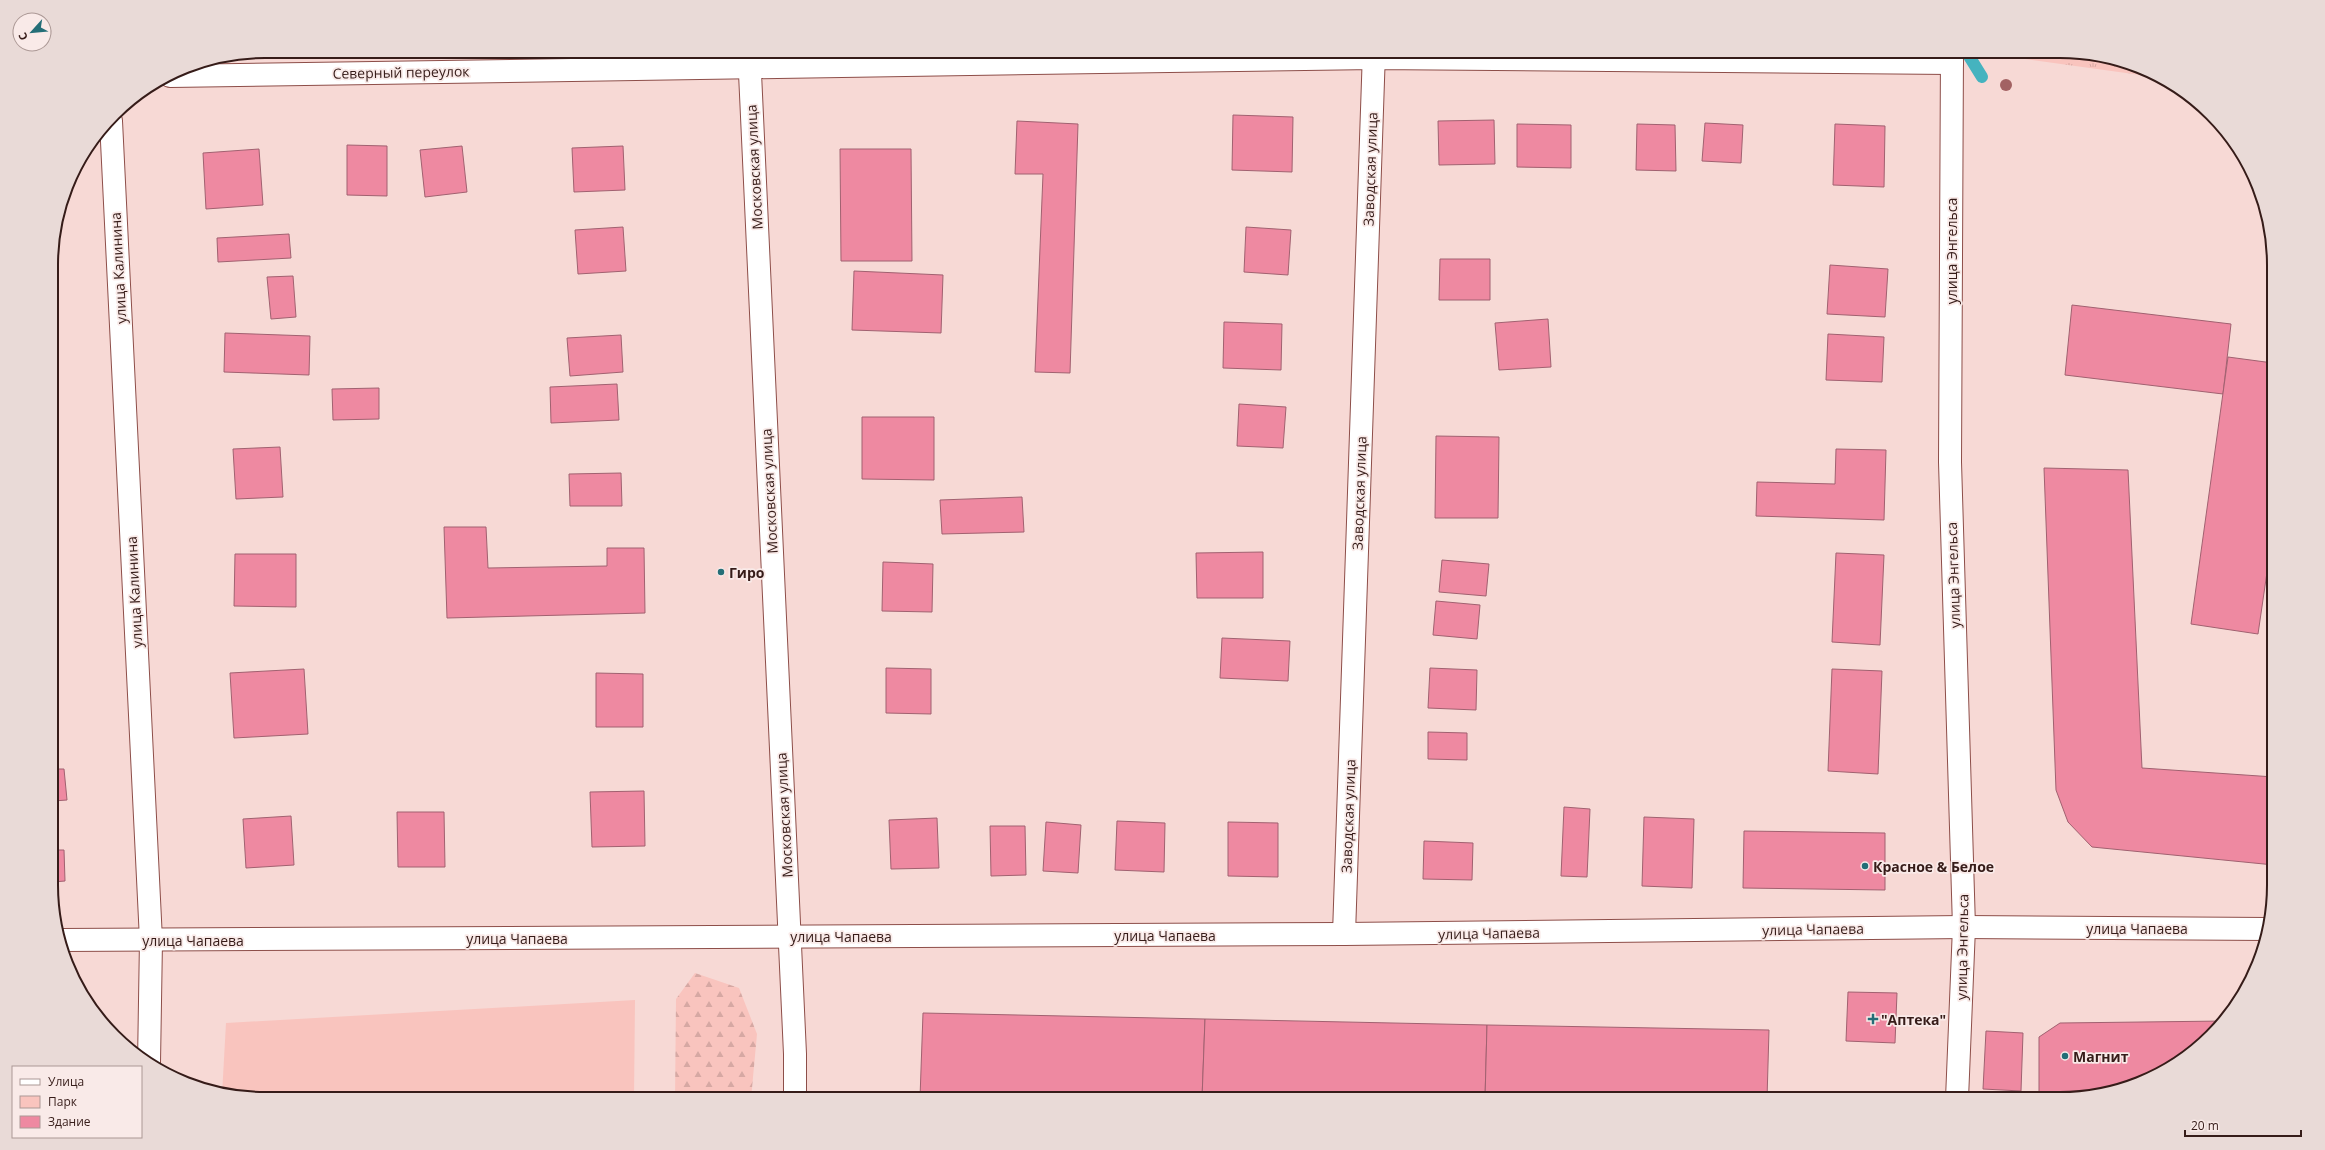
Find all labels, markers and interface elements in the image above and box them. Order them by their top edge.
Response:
north arrow [12,12,52,52]
text: С [14,30,31,43]
street label: Северный переулок [332,61,470,83]
street label: Московская улица [741,104,767,230]
street label: Заводская улица [1359,112,1381,226]
street label: улица Энгельса [1942,198,1961,304]
street label: улица Калинина [106,212,130,324]
street label: Московская улица [756,428,782,554]
street label: Заводская улица [1348,436,1370,550]
street label: улица Энгельса [1942,521,1964,629]
street label: улица Калинина [122,536,146,648]
place label: Гиро [729,563,765,582]
marker: Гиро [716,567,726,577]
street label: Московская улица [771,752,797,878]
street label: Заводская улица [1337,759,1359,873]
place label: Красное & Белое [1873,857,1994,876]
marker: Красное & Белое [1860,861,1870,871]
street label: улица Энгельса [1952,894,1972,1000]
street label: улица Чапаева [1762,919,1864,939]
street label: улица Чапаева [2086,919,2188,938]
street label: улица Чапаева [1438,923,1540,943]
street label: улица Чапаева [1114,926,1216,945]
street label: улица Чапаева [790,927,892,946]
street label: улица Чапаева [466,929,568,948]
street label: улица Чапаева [142,931,244,950]
place label: "Аптека" [1881,1010,1946,1029]
marker: "Аптека" [1868,1014,1878,1024]
place label: Магнит [2073,1047,2129,1066]
marker: Магнит [2060,1051,2070,1061]
legend [12,1066,142,1138]
text: Улица [48,1073,84,1090]
text: Парк [48,1093,78,1110]
scale bar [2185,1112,2301,1138]
text: Здание [48,1113,91,1130]
text: 20 m [2191,1117,2219,1134]

